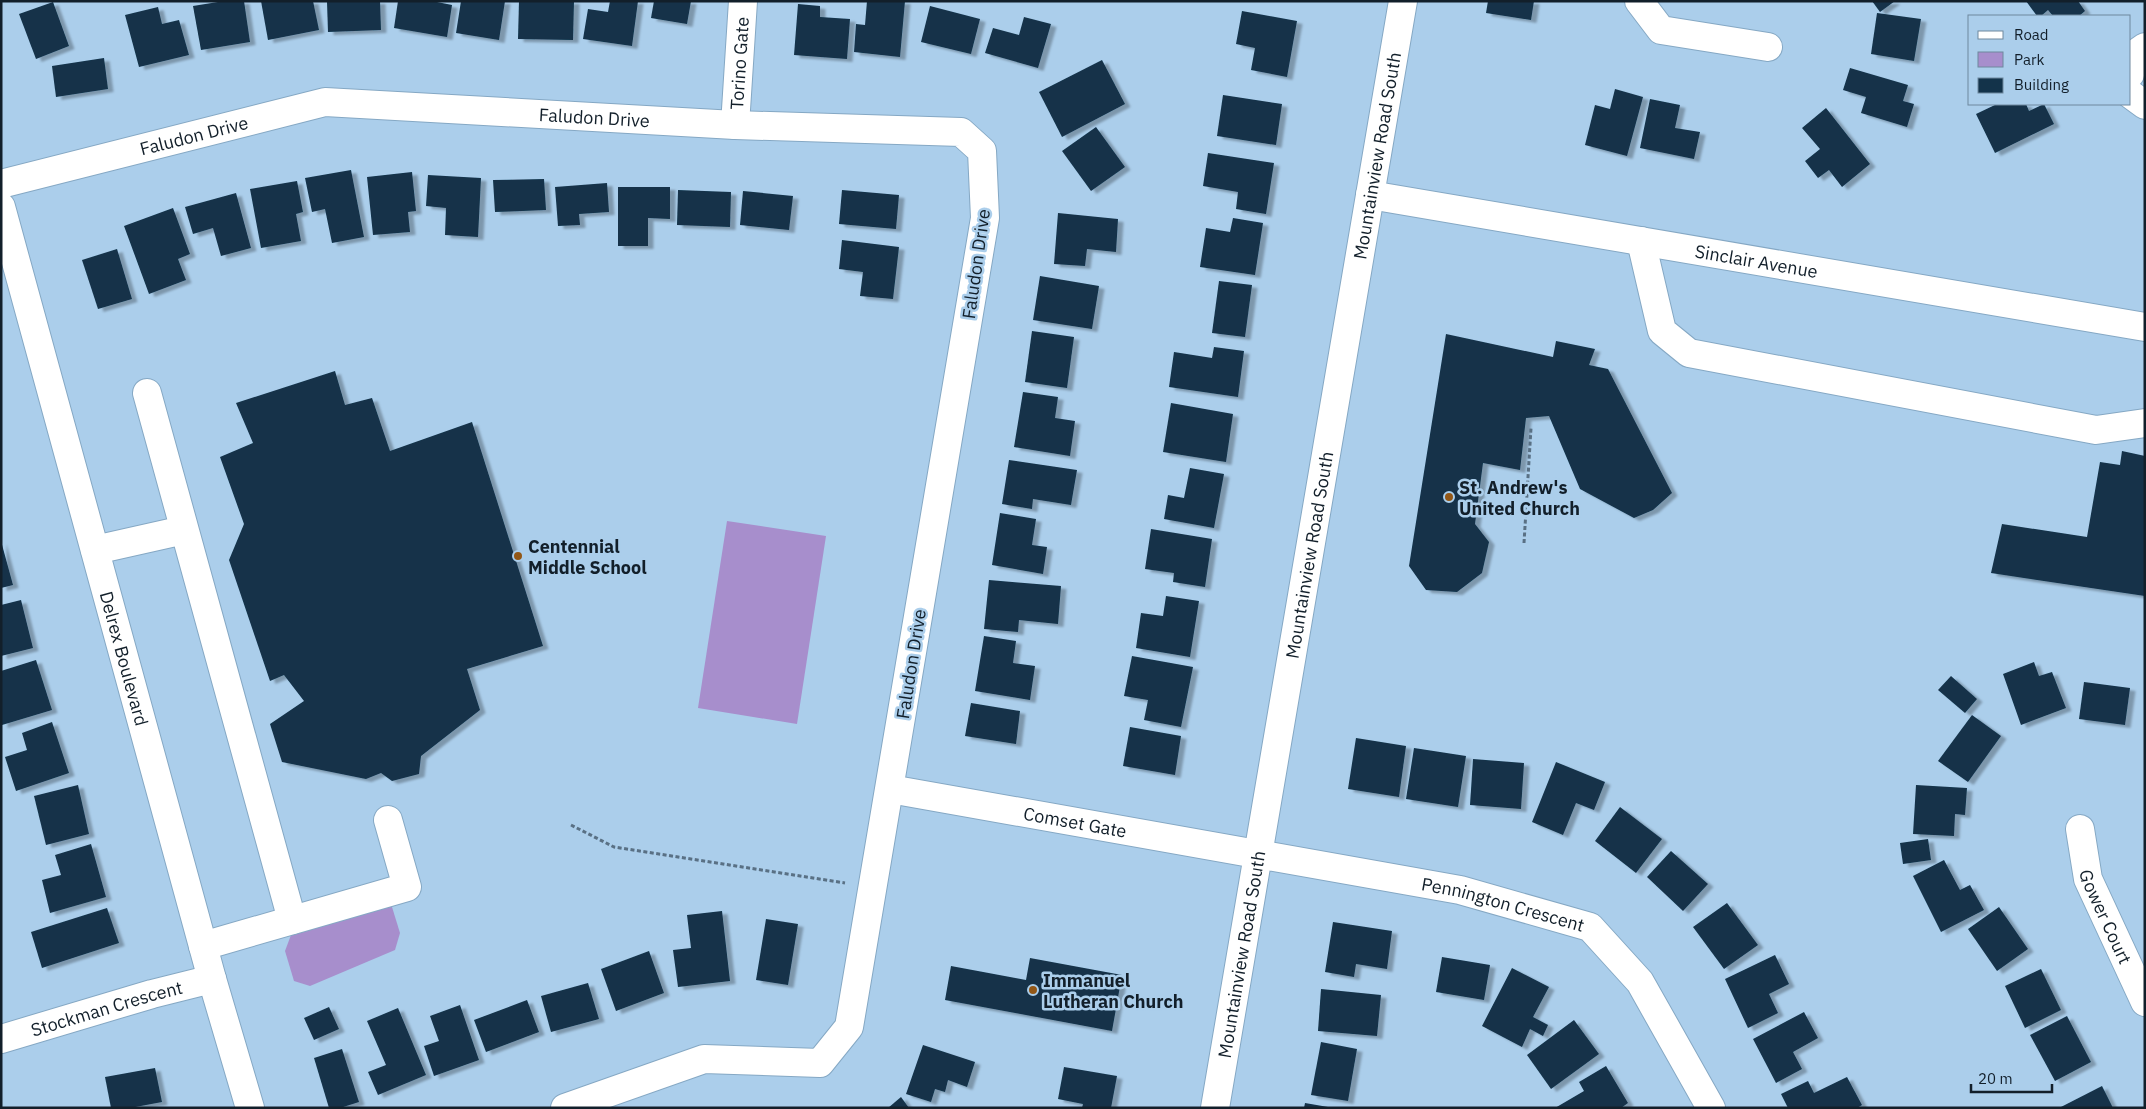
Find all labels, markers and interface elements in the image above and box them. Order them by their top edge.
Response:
legend [1968,15,2131,105]
street label: Torino Gate [725,16,753,110]
text: Road [2014,25,2049,44]
street label: Mountainview Road South [1348,50,1406,261]
text: Park [2014,50,2044,69]
text: Building [2014,75,2069,94]
street label: Faludon Drive [538,103,650,132]
street label: Faludon Drive [137,110,251,160]
street label: Faludon Drive [957,207,995,320]
street label: Sinclair Avenue [1693,239,1820,283]
street label: Mountainview Road South [1280,449,1338,660]
place label: St. Andrew's United Church [1459,476,1580,520]
marker: St. Andrew's United Church [1443,491,1455,503]
place label: Centennial Middle School [528,535,647,579]
marker: Centennial Middle School [512,550,524,562]
street label: Delrex Boulevard [95,589,154,728]
street label: Faludon Drive [891,607,931,721]
street label: Comset Gate [1022,801,1129,842]
street label: Mountainview Road South [1212,849,1270,1060]
street label: Gower Court [2075,868,2137,967]
street label: Pennington Crescent [1420,872,1587,936]
place label: Immanuel Lutheran Church [1043,969,1184,1013]
street label: Stockman Crescent [28,975,185,1041]
marker: Immanuel Lutheran Church [1027,984,1039,996]
scale bar [1971,1062,2052,1094]
text: 20 m [1978,1069,2013,1088]

